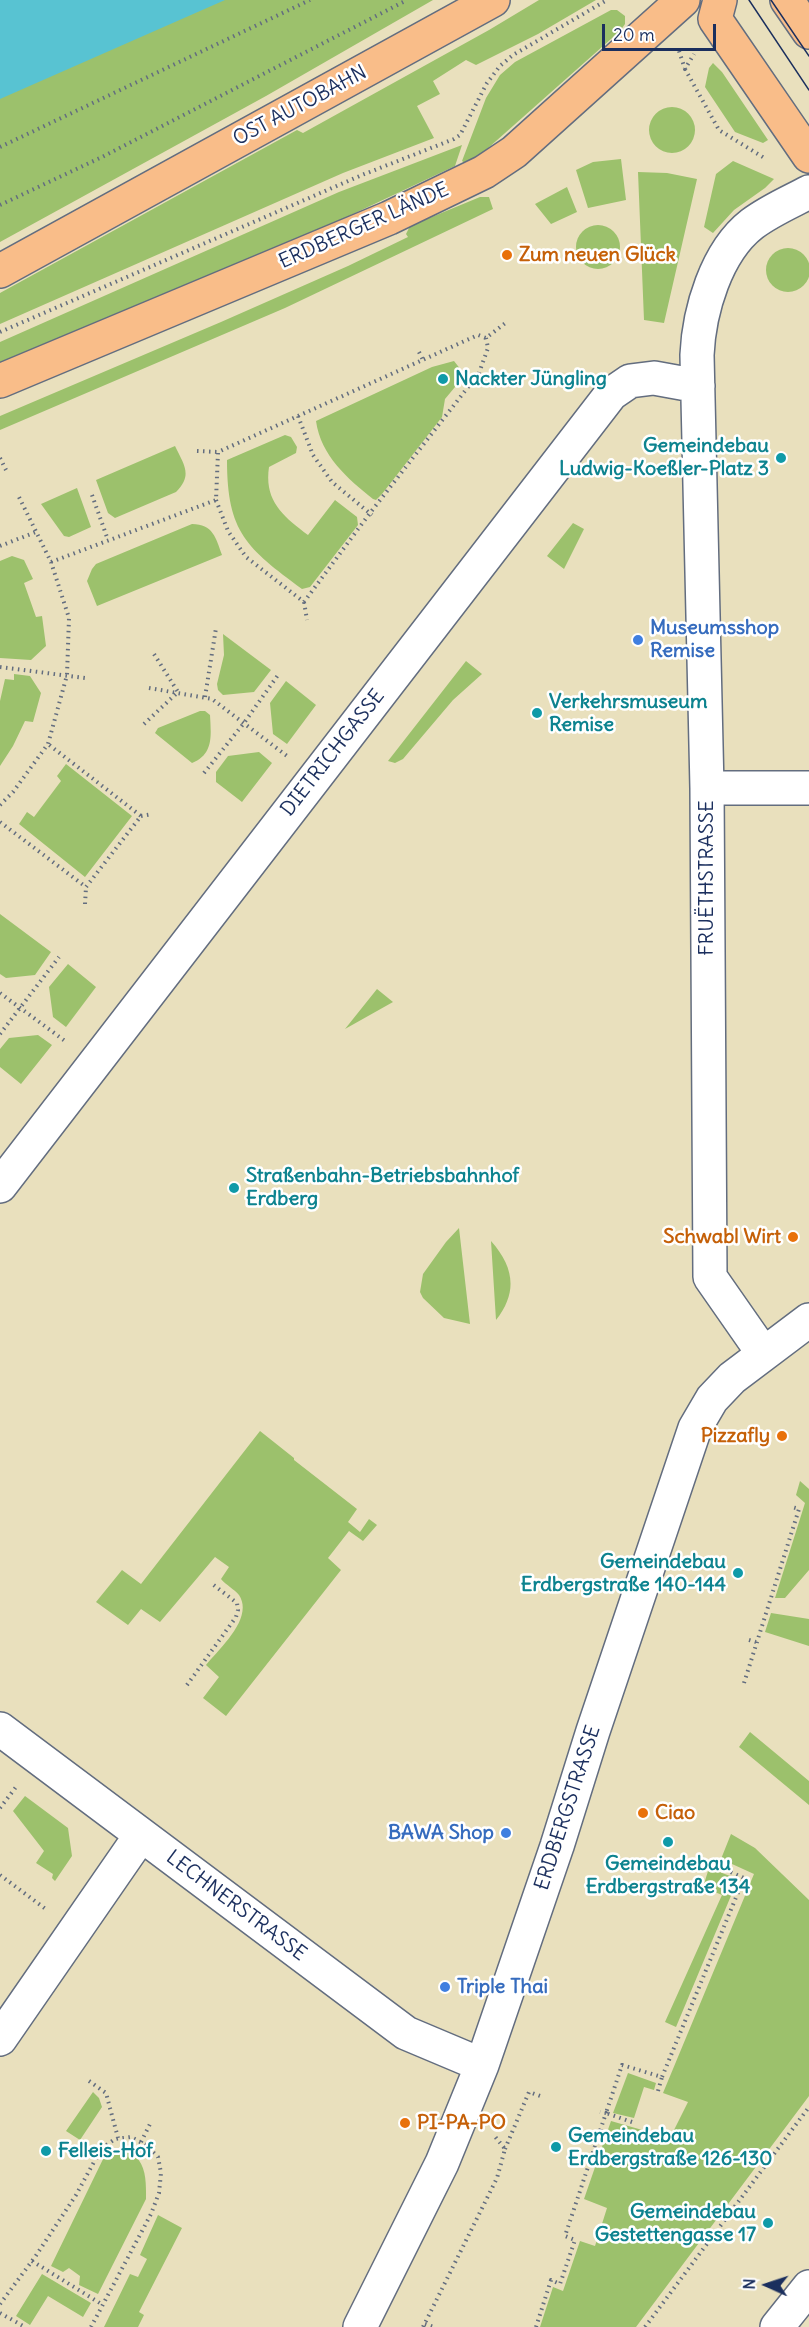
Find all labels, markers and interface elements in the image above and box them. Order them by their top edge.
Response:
scale bar [605,12,719,50]
text: 20 m [613,23,655,46]
street label: OST AUTOBAHN [229,61,371,151]
street label: ERDBERGER LÄNDE [275,178,453,274]
place label: Zum neuen Glück [519,243,676,267]
marker: Zum neuen Glück [500,248,514,262]
place label: Nackter Jüngling [455,367,607,391]
marker: Nackter Jüngling [436,372,450,386]
place label: Gemeindebau Ludwig-Koeßler-Platz 3 [559,434,769,481]
marker: Gemeindebau Ludwig-Koeßler-Platz 3 [774,451,788,465]
place label: Museumsshop Remise [650,616,779,663]
marker: Museumsshop Remise [631,633,645,647]
street label: DIETRICHGASSE [276,685,390,821]
place label: Verkehrsmuseum Remise [549,690,707,737]
marker: Verkehrsmuseum Remise [530,706,544,720]
street label: FRUËTHSTRASSE [695,800,719,956]
place label: Straßenbahn-Betriebsbahnhof Erdberg [246,1164,519,1211]
marker: Straßenbahn-Betriebsbahnhof Erdberg [227,1181,241,1195]
place label: Schwabl Wirt [663,1225,781,1249]
marker: Schwabl Wirt [786,1230,800,1244]
place label: Pizzafly [701,1424,770,1448]
marker: Pizzafly [775,1429,789,1443]
place label: Gemeindebau Erdbergstraße 140-144 [521,1550,726,1597]
marker: Gemeindebau Erdbergstraße 140-144 [731,1566,745,1580]
street label: ERDBERGSTRASSE [530,1723,606,1893]
place label: Ciao [655,1801,695,1825]
marker: Ciao [636,1806,650,1820]
place label: BAWA Shop [388,1821,494,1845]
marker: BAWA Shop [499,1826,513,1840]
marker: Gemeindebau Erdbergstraße 134 [661,1835,675,1849]
street label: LECHNERSTRASSE [161,1846,311,1966]
place label: Gemeindebau Erdbergstraße 134 [586,1852,750,1899]
place label: Triple Thai [457,1975,548,1999]
marker: Triple Thai [438,1980,452,1994]
place label: PI-PA-PO [417,2111,506,2135]
marker: PI-PA-PO [398,2116,412,2130]
place label: Gemeindebau Erdbergstraße 126-130 [568,2124,772,2171]
place label: Felleis-Hof [58,2139,153,2163]
marker: Gemeindebau Erdbergstraße 126-130 [549,2140,563,2154]
marker: Felleis-Hof [39,2144,53,2158]
place label: Gemeindebau Gestettengasse 17 [595,2200,756,2247]
marker: Gemeindebau Gestettengasse 17 [761,2216,775,2230]
north arrow [737,2255,797,2315]
text: N [739,2278,759,2290]

